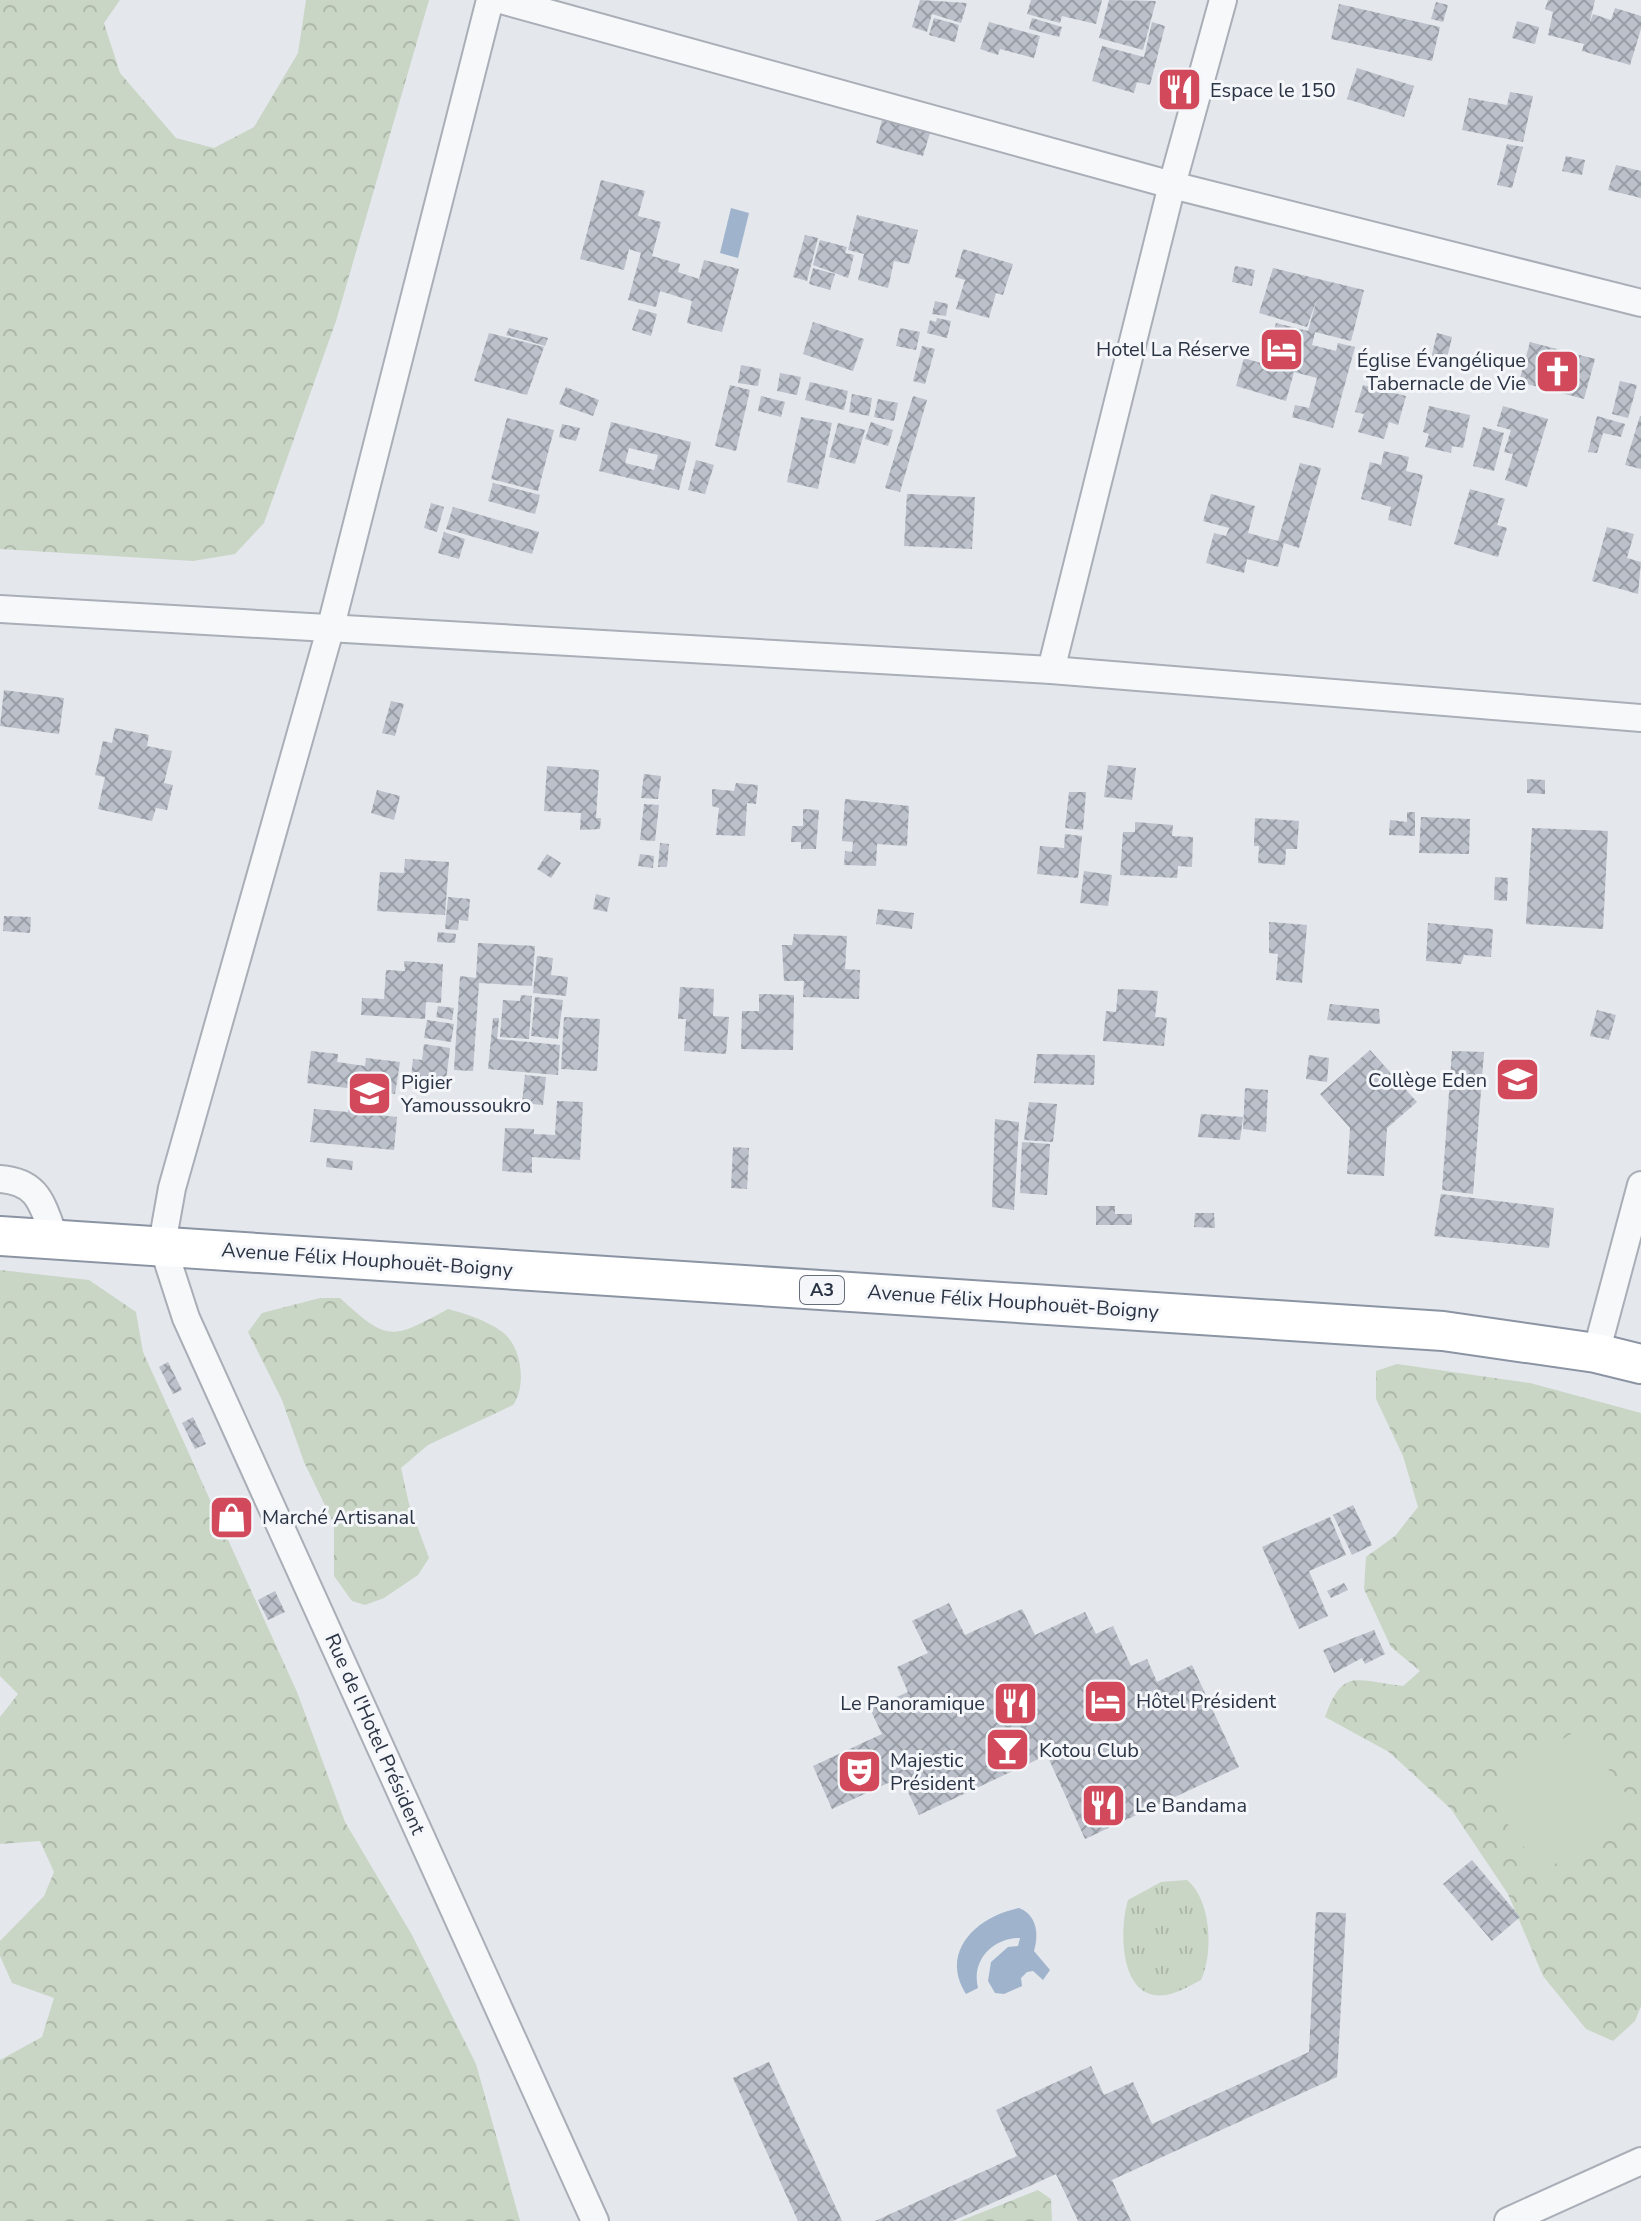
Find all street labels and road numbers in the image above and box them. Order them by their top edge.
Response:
street label: Avenue Félix Houphouët-Boigny [220,1236,514,1284]
road number: A3 [800,1276,844,1304]
street label: Avenue Félix Houphouët-Boigny [866,1278,1160,1326]
street label: Rue de l'Hotel Président [318,1629,432,1840]

